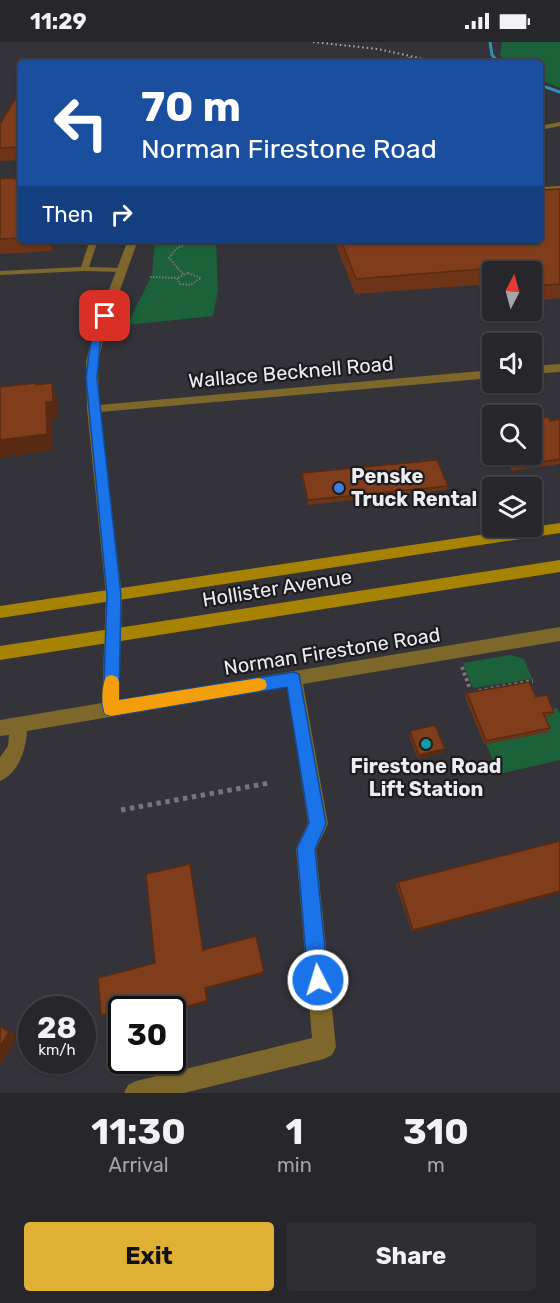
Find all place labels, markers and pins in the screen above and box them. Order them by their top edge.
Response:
pin [79,290,130,341]
place label: Penske Truck Rental [351,464,477,511]
marker: Penske Truck Rental [332,481,346,495]
marker: Firestone Road Lift Station [419,737,433,751]
place label: Firestone Road Lift Station [351,754,501,801]

